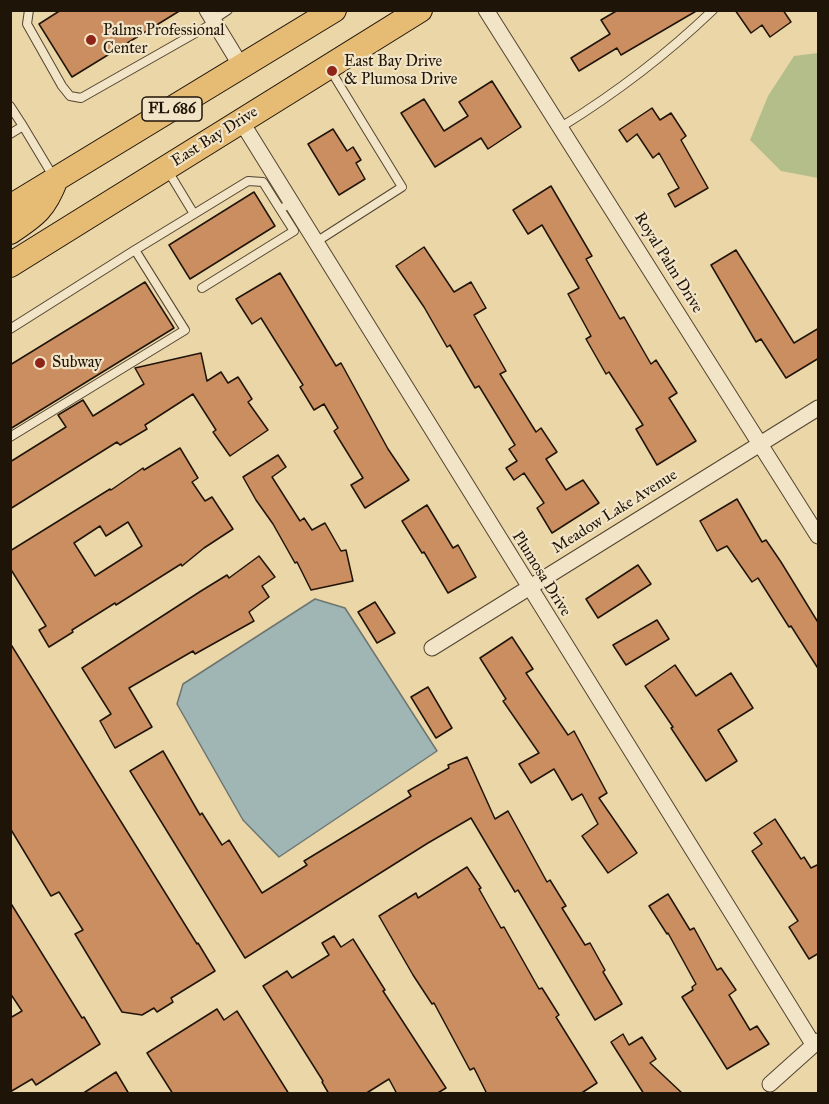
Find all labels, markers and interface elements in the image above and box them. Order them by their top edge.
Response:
place label: Palms Professional Center [103,21,225,59]
marker: Palms Professional Center [84,33,98,47]
place label: East Bay Drive & Plumosa Drive [344,52,458,90]
marker: East Bay Drive & Plumosa Drive [325,64,339,78]
road number: FL 686 [142,97,202,121]
street label: East Bay Drive [168,103,262,171]
street label: Royal Palm Drive [629,209,707,317]
place label: Subway [52,353,102,373]
marker: Subway [33,356,47,370]
street label: Meadow Lake Avenue [549,466,681,558]
street label: Plumosa Drive [507,528,575,620]

